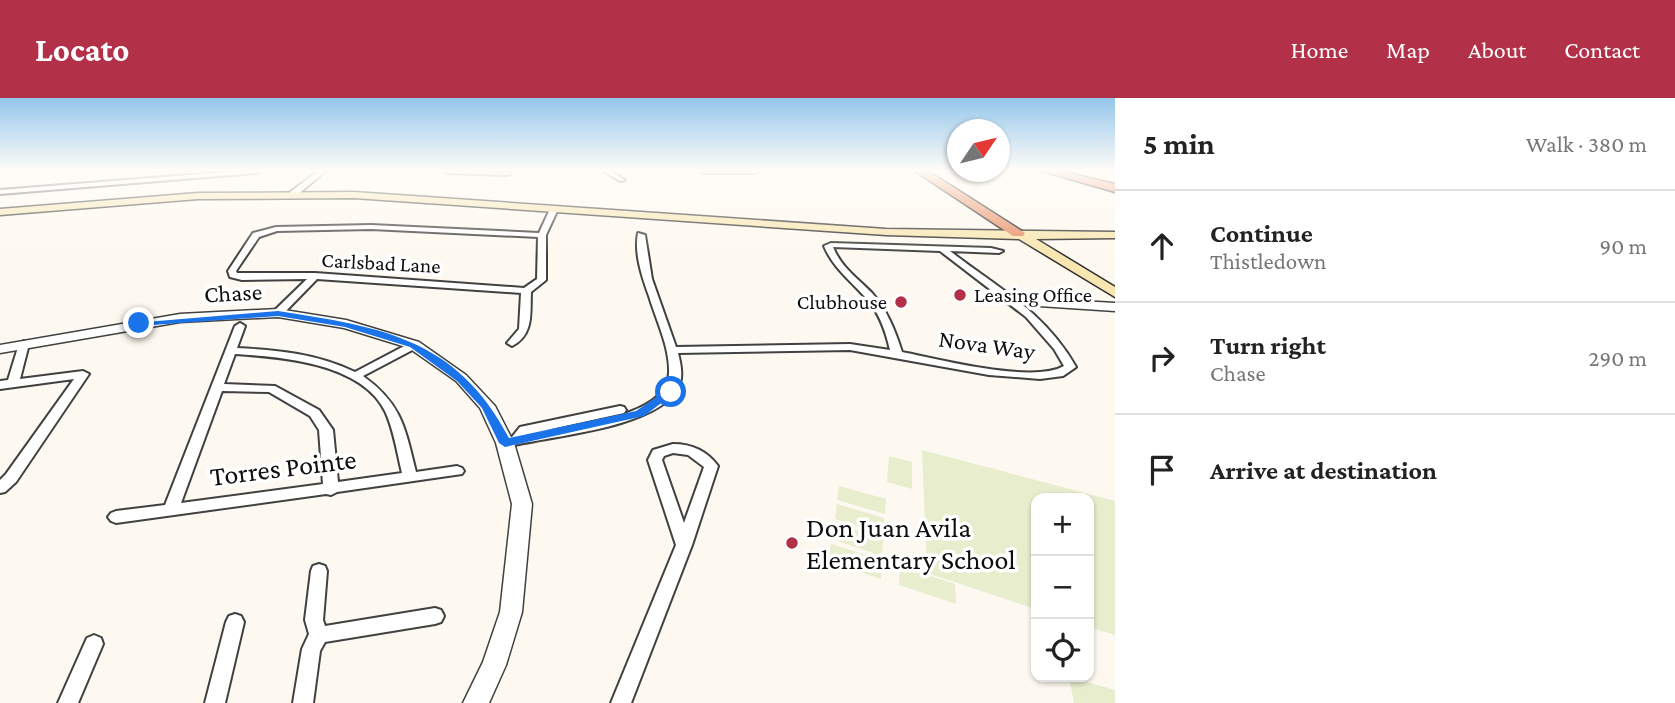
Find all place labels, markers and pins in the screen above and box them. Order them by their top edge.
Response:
place label: Leasing Office [974,283,1092,307]
marker: Leasing Office [952,287,968,303]
place label: Clubhouse [797,290,887,314]
marker: Clubhouse [893,294,909,310]
place label: Don Juan Avila Elementary School [806,512,1016,575]
marker: Don Juan Avila Elementary School [784,535,800,551]

